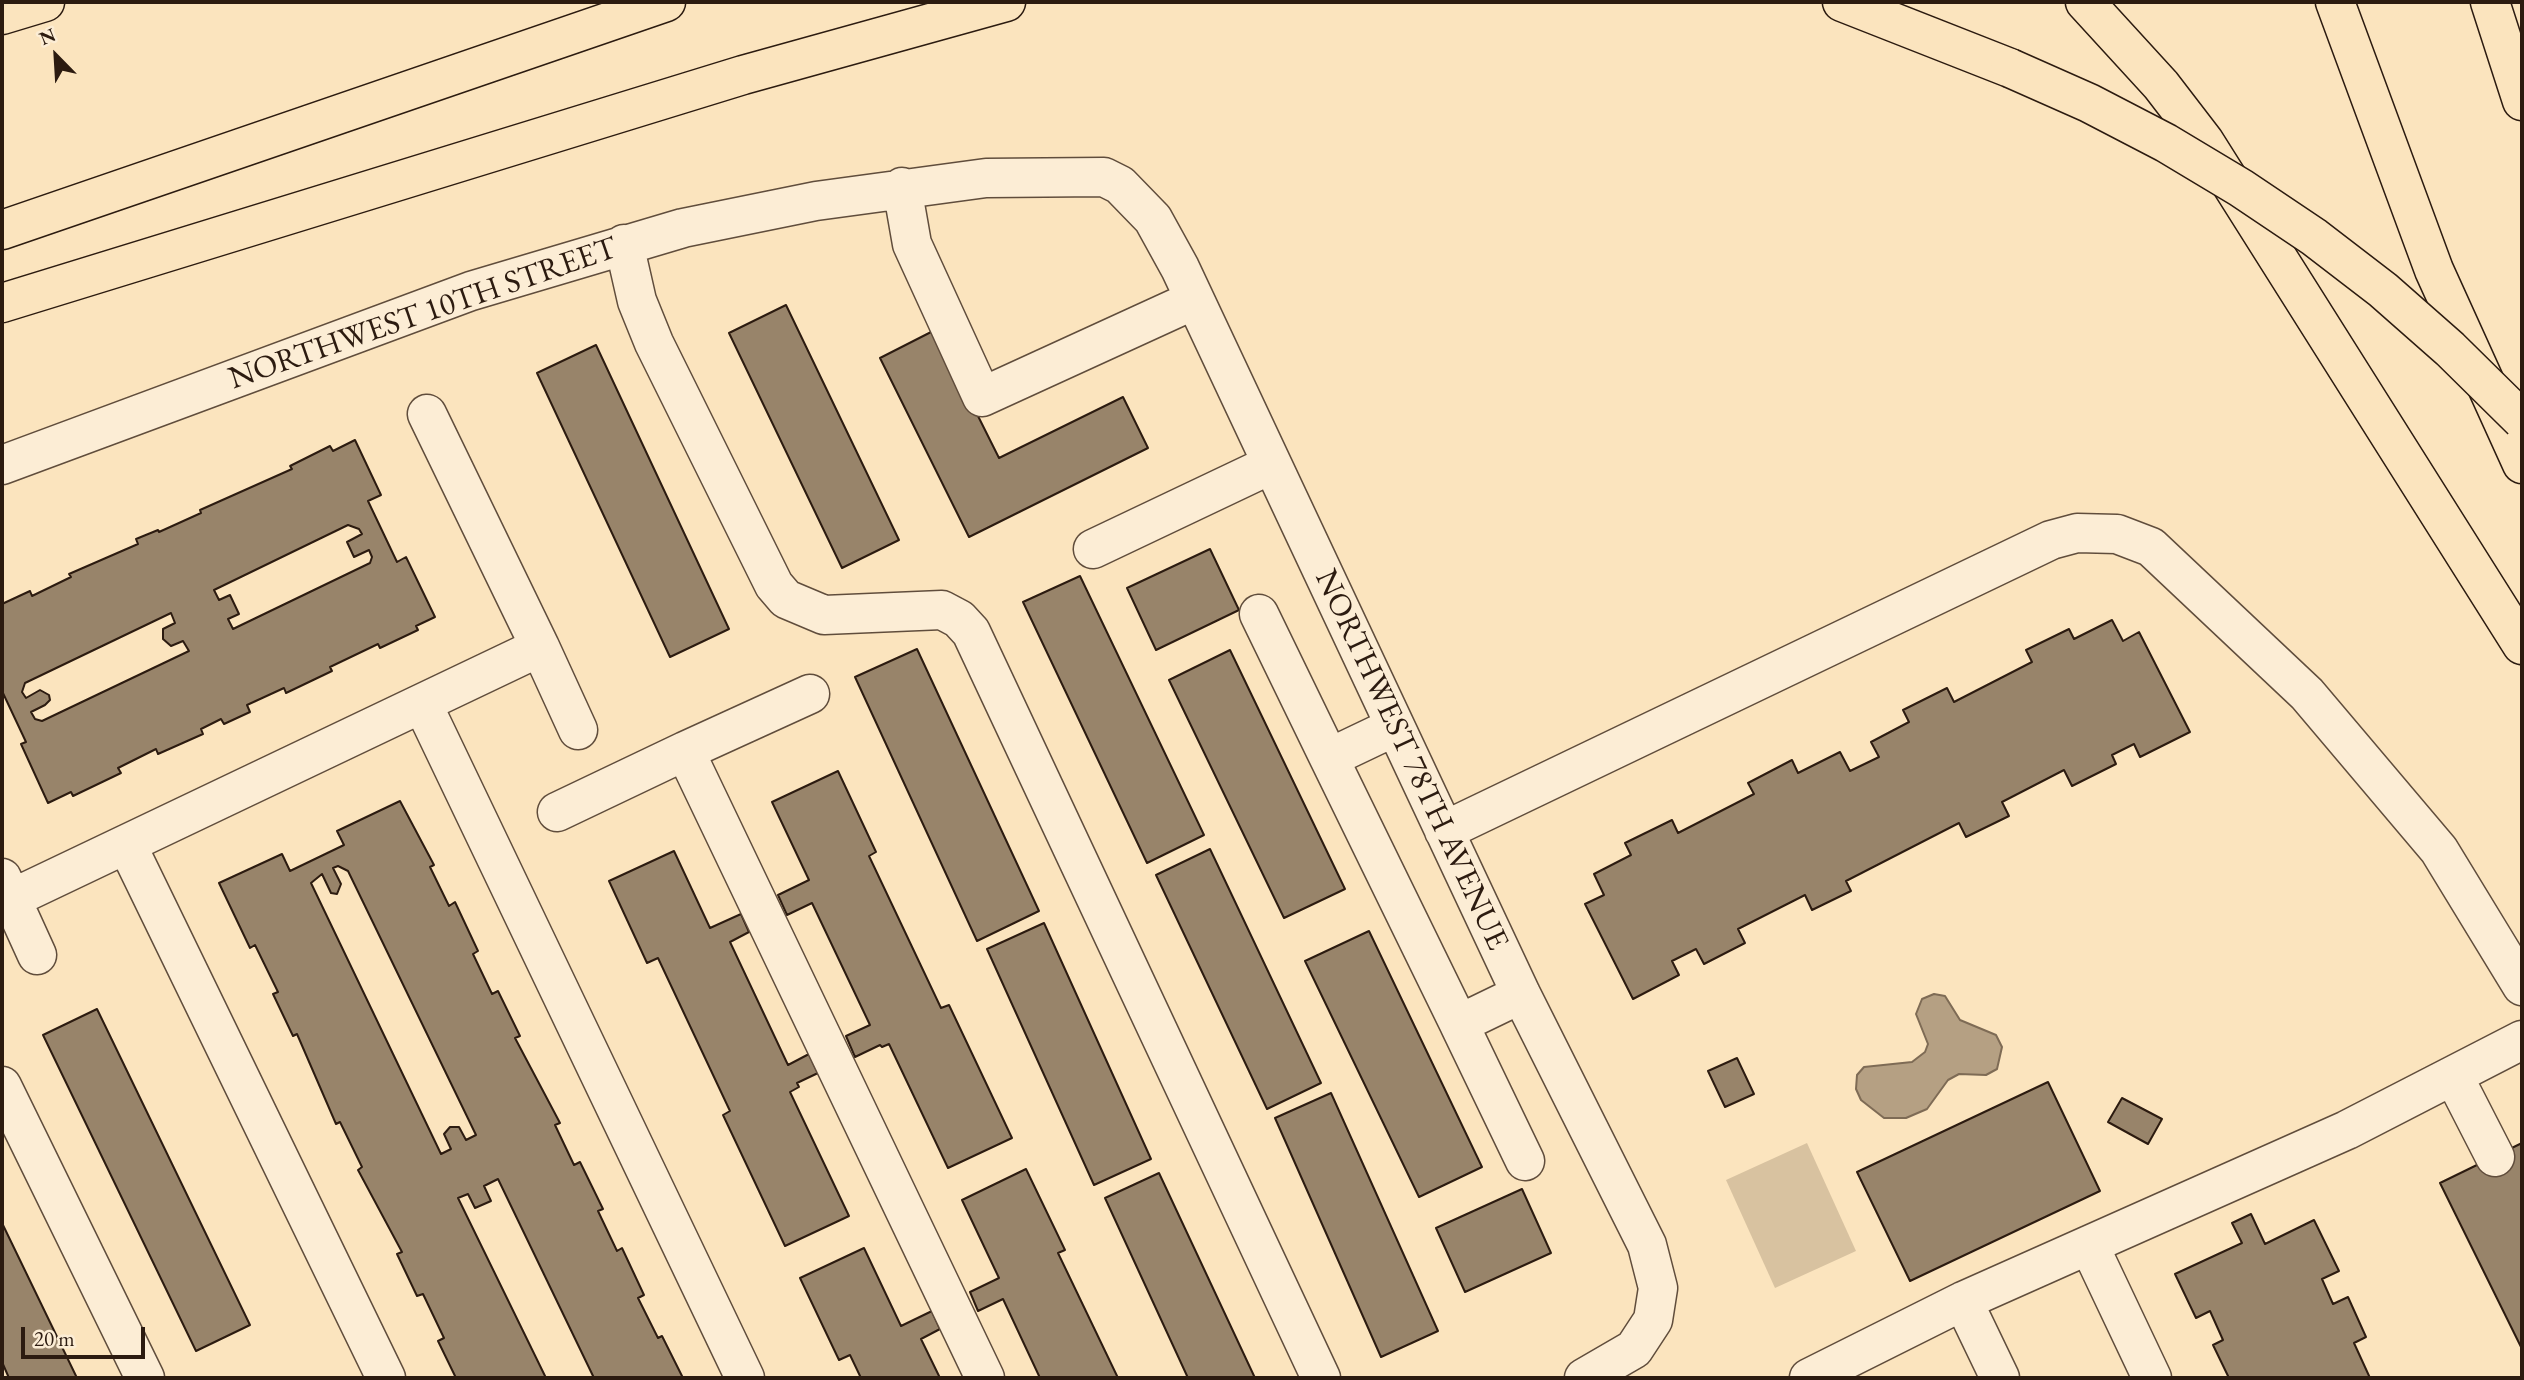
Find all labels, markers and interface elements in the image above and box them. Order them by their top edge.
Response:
north arrow [21,21,91,91]
text: N [35,22,59,51]
street label: NORTHWEST 10TH STREET [224,229,622,399]
street label: NORTHWEST 78TH AVENUE [1306,564,1516,956]
scale bar [24,1314,149,1358]
text: 20 m [34,1325,75,1352]

